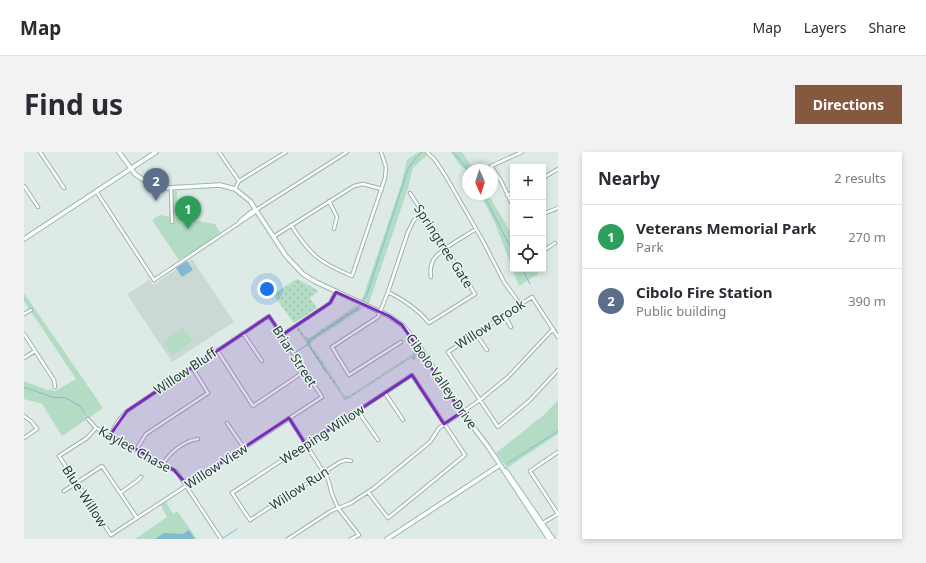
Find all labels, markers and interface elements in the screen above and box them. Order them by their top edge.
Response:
text: Map [20,15,61,41]
text: Map [753,18,782,37]
text: Layers [804,18,846,37]
text: Share [868,18,906,37]
text: Find us [24,85,123,123]
button: Directions [795,85,902,124]
north arrow [462,164,498,200]
map controls [510,164,546,272]
button: + [510,164,546,200]
text: Nearby [598,167,660,190]
pin: 2 [143,168,169,201]
text: 2 results [834,169,886,187]
pin: 1 [175,196,201,229]
button: − [510,200,546,236]
street label: Springtree Gate [410,201,478,291]
text: Veterans Memorial Park [636,218,816,238]
text: 1 [607,228,615,246]
text: 270 m [848,228,886,246]
button: locate [510,236,546,272]
text: Park [636,238,663,256]
your location [257,279,277,299]
text: Cibolo Fire Station [636,282,773,302]
text: 2 [607,292,615,310]
text: 390 m [848,292,886,310]
street label: Willow Brook [452,295,528,353]
text: Public building [636,302,726,320]
street label: Briar Street [269,322,322,390]
street label: Cibolo Valley Drive [402,330,482,432]
street label: Willow Bluff [150,343,221,399]
street label: Weeping Willow [276,400,368,468]
street label: Kaylee Chase [95,422,175,476]
street label: Willow View [181,438,252,493]
street label: Blue Willow [58,462,112,531]
street label: Willow Run [266,462,332,514]

